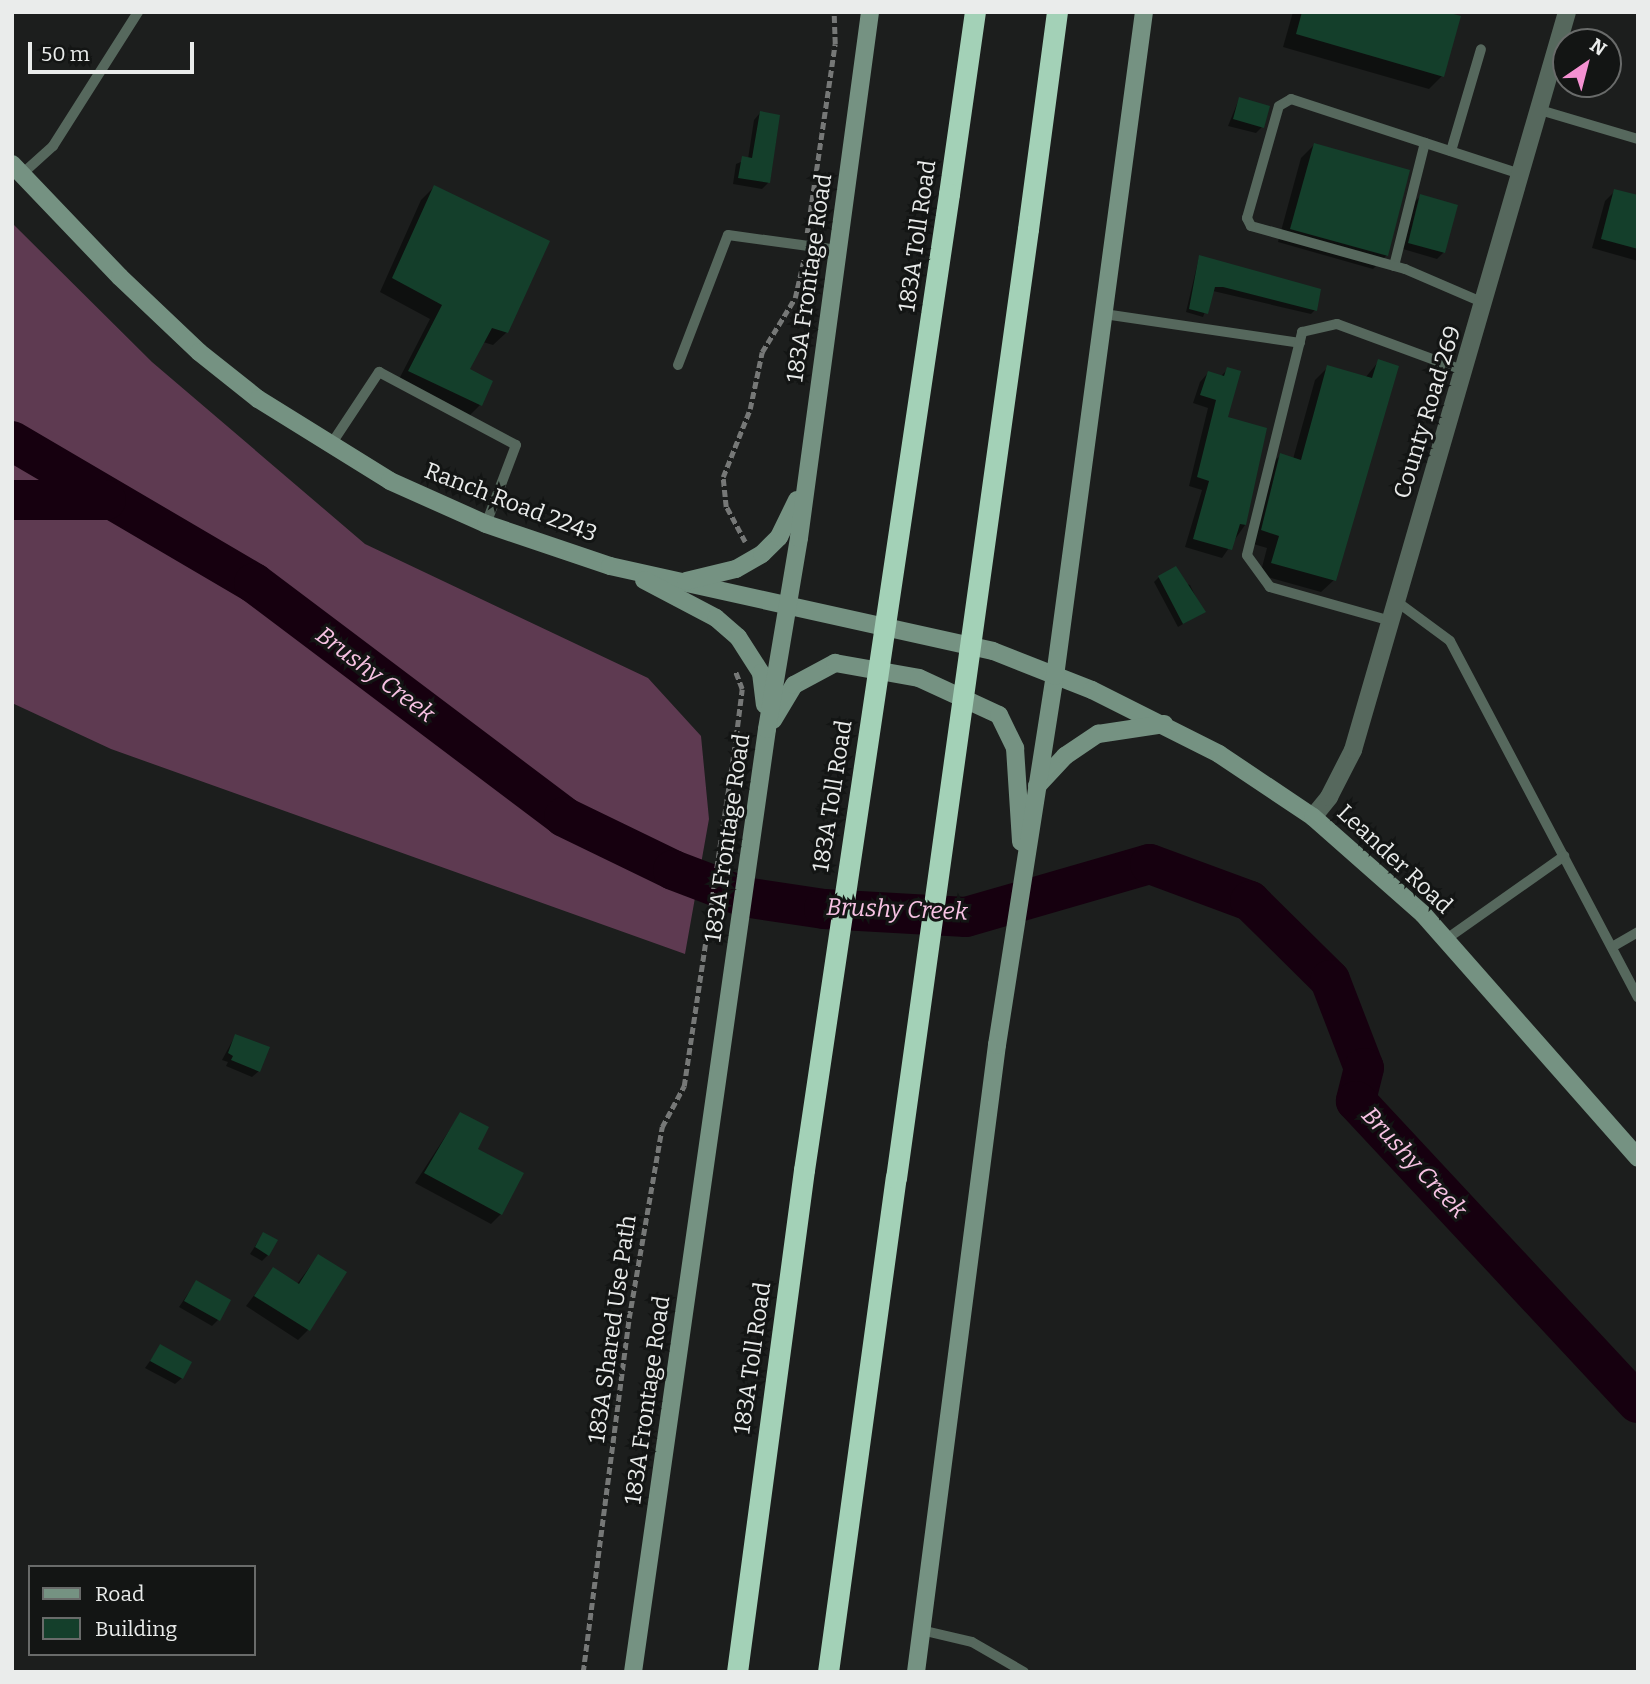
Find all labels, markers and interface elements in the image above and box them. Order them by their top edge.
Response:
scale bar [32,28,198,72]
north arrow [1552,28,1622,98]
text: N [1586,33,1611,61]
text: 50 m [41,41,90,67]
street label: 183A Toll Road [893,158,941,314]
street label: 183A Frontage Road [781,172,837,384]
street label: County Road 269 [1388,322,1466,502]
street label: Ranch Road 2243 [421,456,601,548]
water label: Brushy Creek [310,621,440,729]
street label: 183A Toll Road [806,718,858,874]
street label: 183A Frontage Road [699,732,755,944]
street label: Leander Road [1332,799,1458,919]
water label: Brushy Creek [826,893,968,927]
water label: Brushy Creek [1355,1101,1473,1225]
street label: 183A Shared Use Path [582,1213,642,1445]
street label: 183A Toll Road [728,1280,776,1436]
street label: 183A Frontage Road [619,1294,675,1506]
legend [28,1565,256,1656]
text: Road [95,1581,144,1607]
text: Building [95,1616,177,1642]

